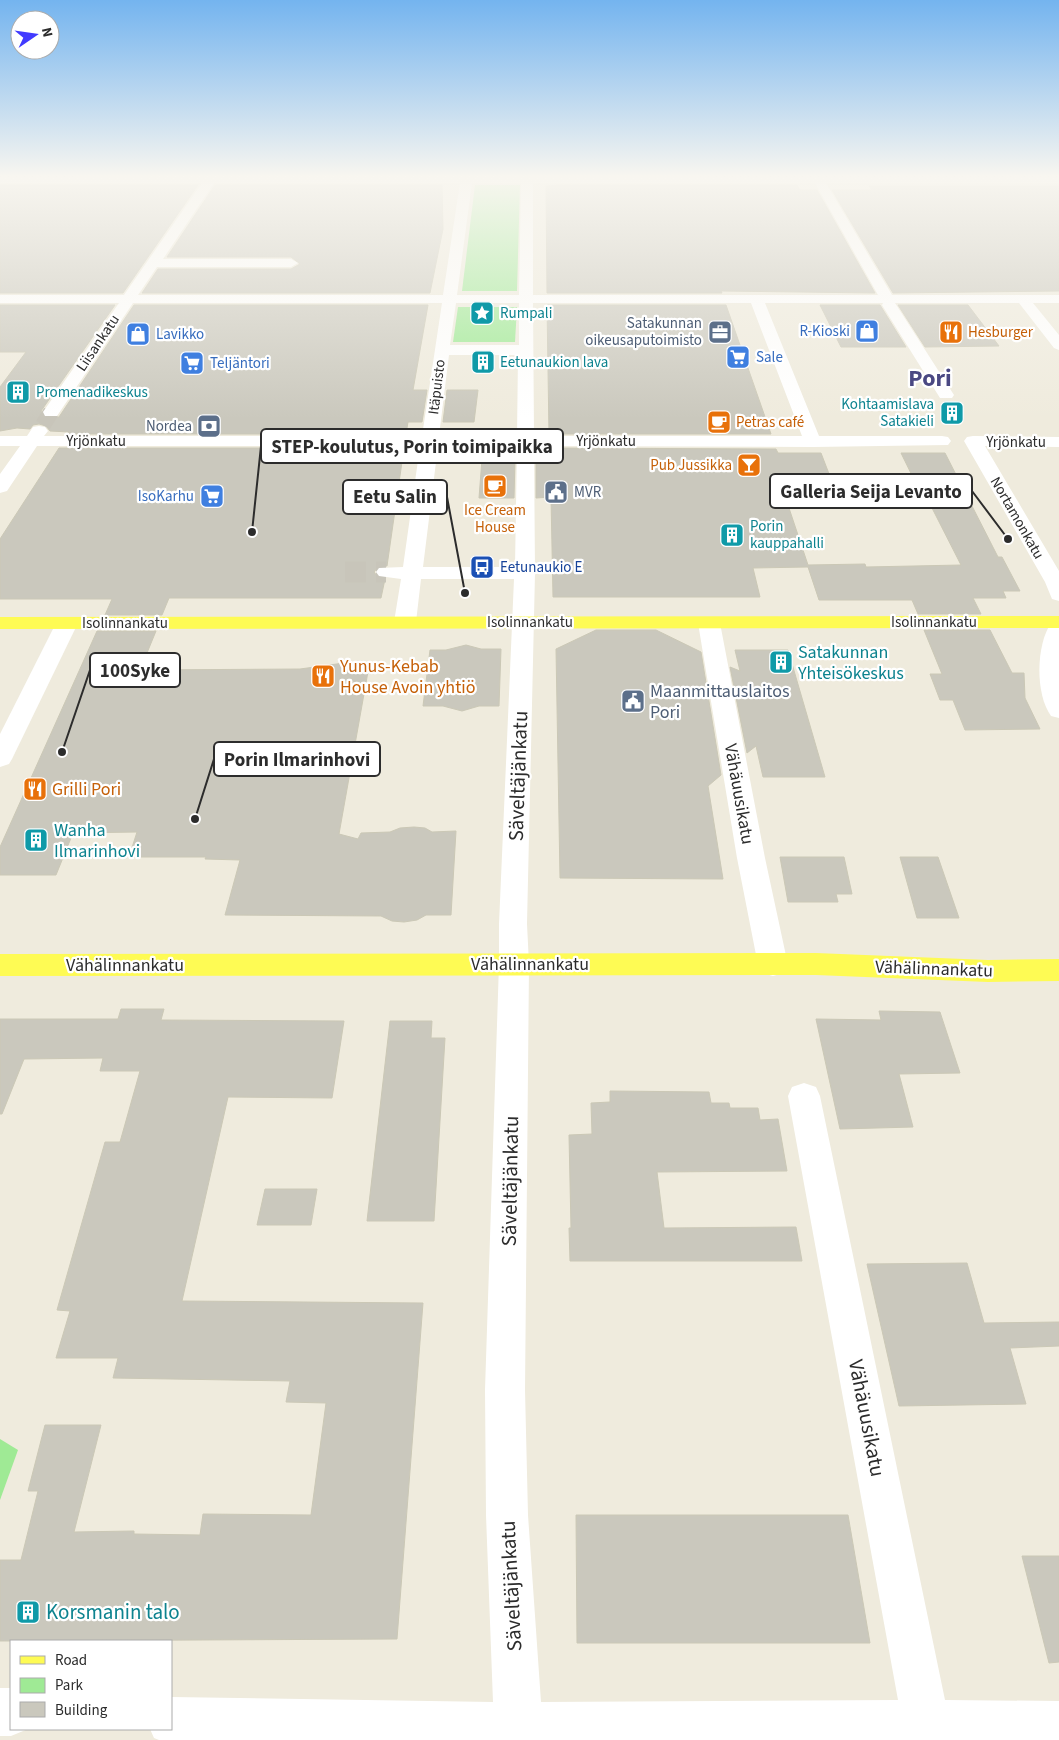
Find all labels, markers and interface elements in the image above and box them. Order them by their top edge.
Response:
north arrow [10,10,60,60]
text: N [36,26,57,39]
place icon: Rumpali [469,300,495,326]
place label: Rumpali [500,303,552,324]
street label: Liisankatu [71,310,125,376]
place label: Satakunnan oikeusaputoimisto [585,313,702,351]
shop icon: R-Kioski [854,318,880,344]
office icon: Satakunnan oikeusaputoimisto [707,319,733,345]
restaurant icon: Hesburger [938,319,964,345]
shop icon: Lavikko [125,321,151,347]
place label: R-Kioski [799,321,850,342]
place label: Hesburger [968,322,1034,343]
place label: Lavikko [156,324,204,345]
supermarket icon: Sale [725,344,751,370]
place label: Sale [756,347,783,368]
building icon: Eetunaukion lava [470,349,496,375]
supermarket icon: Teljäntori [179,350,205,376]
place label: Eetunaukion lava [500,352,608,373]
place label: Teljäntori [210,353,270,374]
street label: Itäpuisto [423,358,451,416]
district label: Pori [908,361,952,396]
building icon: Promenadikeskus [5,379,31,405]
place label: Promenadikeskus [36,382,148,403]
place label: Kohtaamislava Satakieli [841,394,934,432]
building icon: Kohtaamislava Satakieli [939,400,965,426]
cafe icon: Petras café [706,409,732,435]
place label: Petras café [736,412,804,433]
bank icon: Nordea [196,413,222,439]
place label: Nordea [146,416,192,437]
callout: STEP-koulutus, Porin toimipaikka [261,429,563,463]
street label: Yrjönkatu [65,431,126,452]
street label: Yrjönkatu [575,431,636,452]
street label: Yrjönkatu [985,432,1046,453]
text: STEP-koulutus, Porin toimipaikka [271,434,553,461]
bar icon: Pub Jussikka [736,452,762,478]
place label: Pub Jussikka [650,455,732,476]
cafe icon: Ice Cream House [482,473,508,499]
street label: Nortamonkatu [985,473,1049,563]
callout: Galleria Seija Levanto [770,474,972,508]
public building icon: MVR [543,479,569,505]
text: Galleria Seija Levanto [780,479,962,506]
callout: Eetu Salin [343,480,447,514]
place label: MVR [574,482,602,503]
supermarket icon: IsoKarhu [199,483,225,509]
text: Eetu Salin [353,484,437,511]
place label: IsoKarhu [138,486,194,507]
place label: Ice Cream House [464,500,526,538]
place label: Porin kauppahalli [750,516,824,554]
building icon: Porin kauppahalli [719,522,745,548]
bus stop icon: Eetunaukio E [469,554,495,580]
place label: Eetunaukio E [500,557,582,578]
street label: Isolinnankatu [487,612,573,633]
street label: Isolinnankatu [891,612,977,633]
street label: Isolinnankatu [82,613,168,634]
place label: Satakunnan Yhteisökeskus [797,640,904,686]
building icon: Satakunnan Yhteisökeskus [768,649,794,675]
callout: 100Syke [90,653,180,687]
place label: Yunus-Kebab House Avoin yhtiö [339,654,475,700]
text: 100Syke [100,658,170,685]
restaurant icon: Yunus-Kebab House Avoin yhtiö [310,663,336,689]
place label: Maanmittauslaitos Pori [650,679,789,725]
public building icon: Maanmittauslaitos Pori [620,688,646,714]
street label: Säveltäjänkatu [501,710,535,842]
callout: Porin Ilmarinhovi [214,742,380,776]
street label: Vähäuusikatu [718,742,760,846]
text: Porin Ilmarinhovi [224,747,370,774]
restaurant icon: Grilli Pori [22,776,48,802]
place label: Grilli Pori [52,777,121,802]
place label: Wanha Ilmarinhovi [54,818,140,864]
building icon: Wanha Ilmarinhovi [23,827,49,853]
street label: Vähälinnankatu [471,952,589,977]
street label: Vähälinnankatu [66,953,184,978]
street label: Vähälinnankatu [875,954,993,984]
street label: Säveltäjänkatu [494,1115,526,1247]
street label: Vähäuusikatu [841,1357,893,1479]
street label: Säveltäjänkatu [493,1520,529,1652]
place label: Korsmanin talo [46,1597,180,1627]
building icon: Korsmanin talo [15,1599,41,1625]
legend [10,1640,172,1730]
text: Road [55,1650,87,1671]
text: Park [55,1675,84,1696]
text: Building [55,1700,108,1721]

